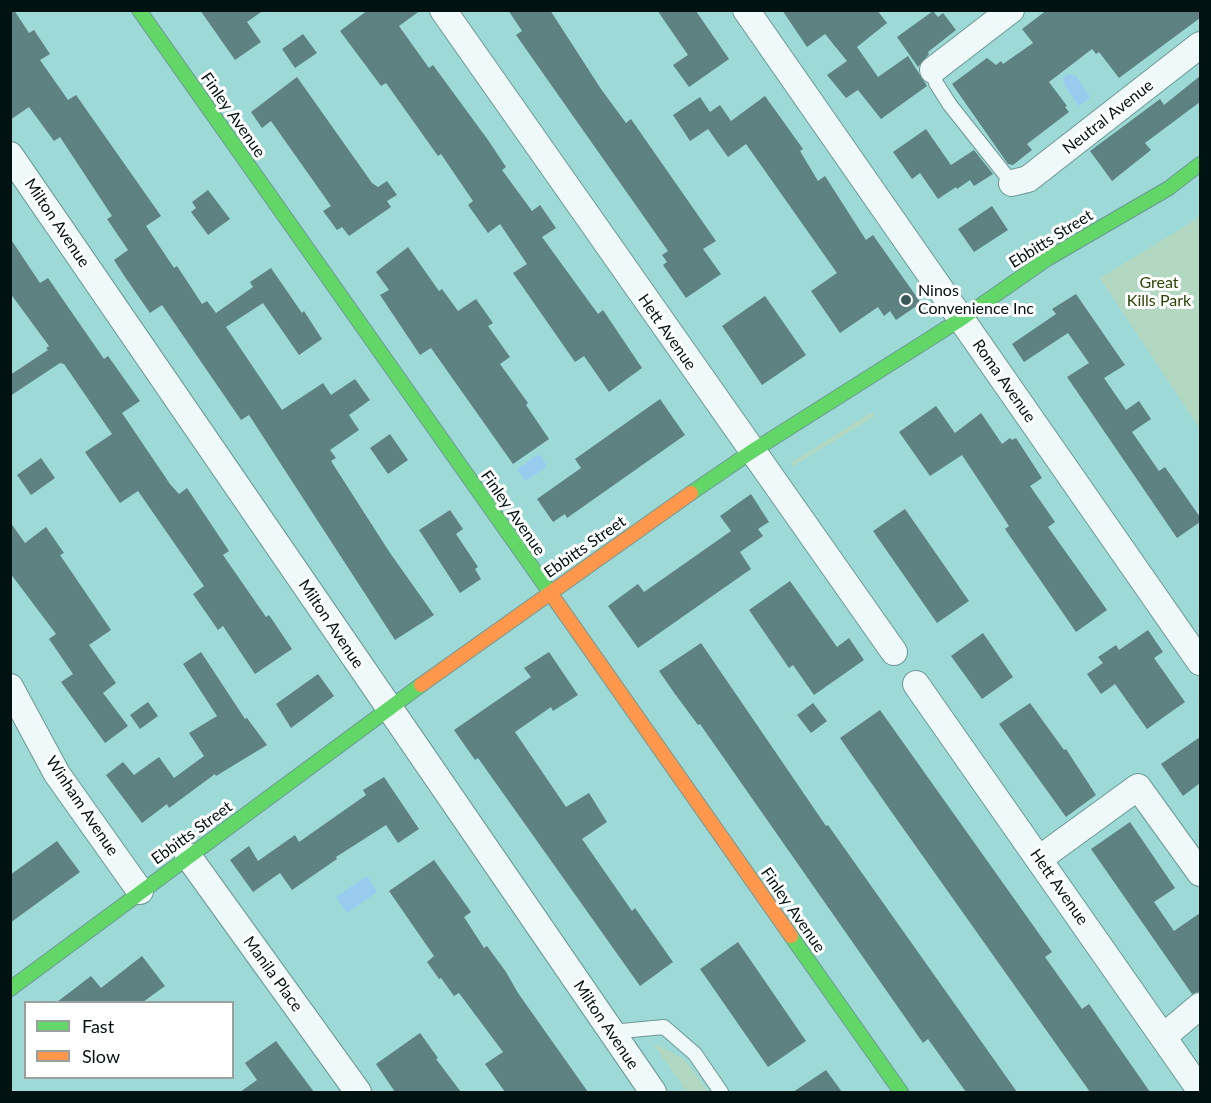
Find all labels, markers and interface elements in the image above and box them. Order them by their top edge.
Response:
street label: Finley Avenue [197,69,269,161]
street label: Neutral Avenue [1059,76,1157,158]
street label: Milton Avenue [20,175,94,271]
street label: Ebbitts Street [1006,206,1096,272]
park label: Great Kills Park [1127,273,1191,311]
place label: Ninos Convenience Inc [918,281,1034,319]
street label: Hett Avenue [634,290,700,374]
marker: Ninos Convenience Inc [899,293,913,307]
street label: Roma Avenue [968,336,1040,426]
street label: Finley Avenue [477,467,549,559]
street label: Ebbitts Street [541,512,629,582]
street label: Milton Avenue [294,576,368,672]
street label: Winham Avenue [42,752,122,860]
street label: Ebbitts Street [148,797,236,869]
street label: Hett Avenue [1026,845,1092,929]
street label: Finley Avenue [757,864,829,956]
street label: Manila Place [239,933,307,1015]
street label: Milton Avenue [569,977,643,1073]
legend [24,1001,234,1079]
text: Fast [82,1015,114,1037]
text: Slow [82,1045,120,1067]

